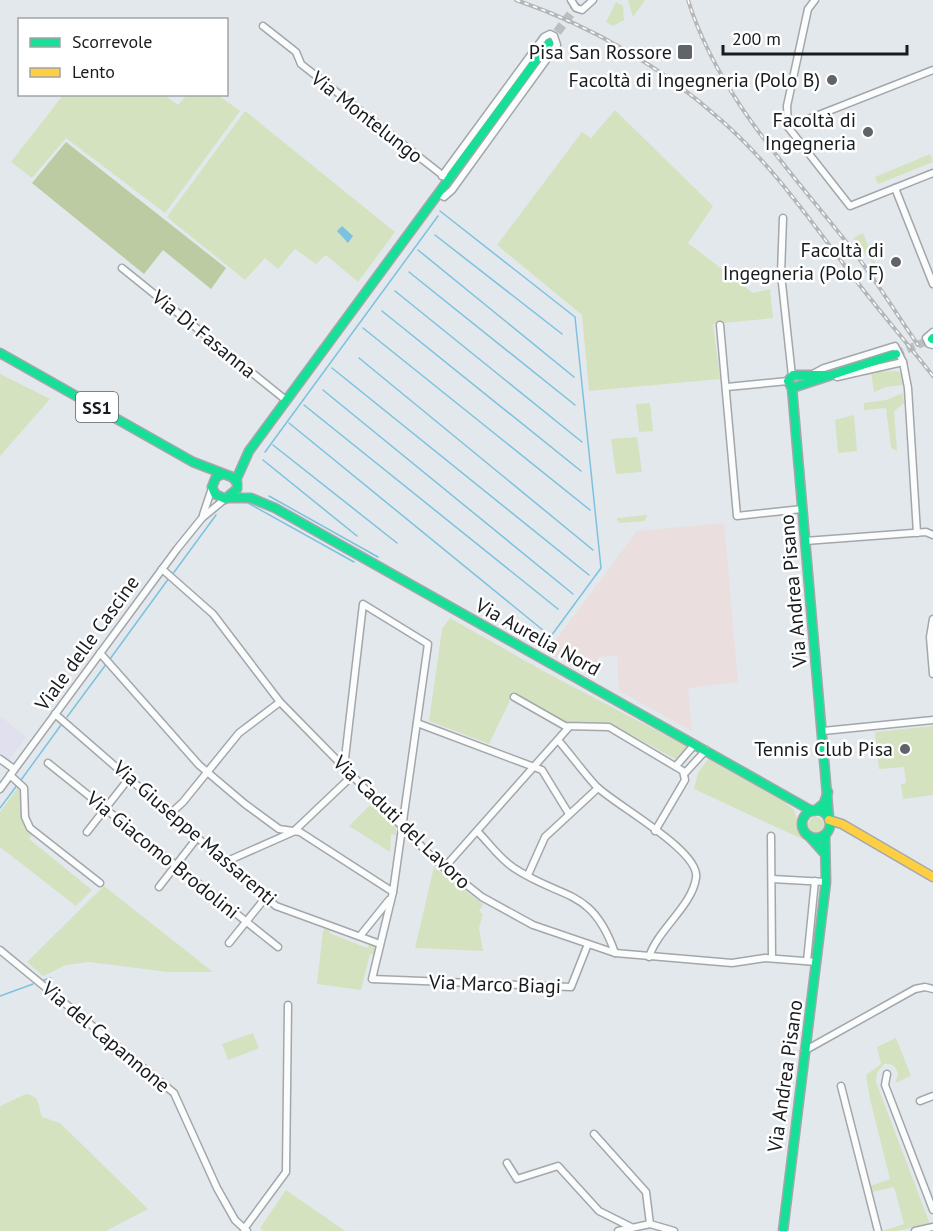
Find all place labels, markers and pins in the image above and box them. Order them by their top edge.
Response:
place label: Pisa San Rossore [529,39,672,65]
marker: Pisa San Rossore [676,43,694,61]
place label: Facoltà di Ingegneria (Polo B) [568,67,820,93]
marker: Facoltà di Ingegneria (Polo B) [825,73,839,87]
place label: Facoltà di Ingegneria [765,107,856,156]
marker: Facoltà di Ingegneria [861,125,875,139]
place label: Facoltà di Ingegneria (Polo F) [723,237,884,286]
marker: Facoltà di Ingegneria (Polo F) [889,255,903,269]
place label: Tennis Club Pisa [754,736,893,762]
marker: Tennis Club Pisa [898,742,912,756]

